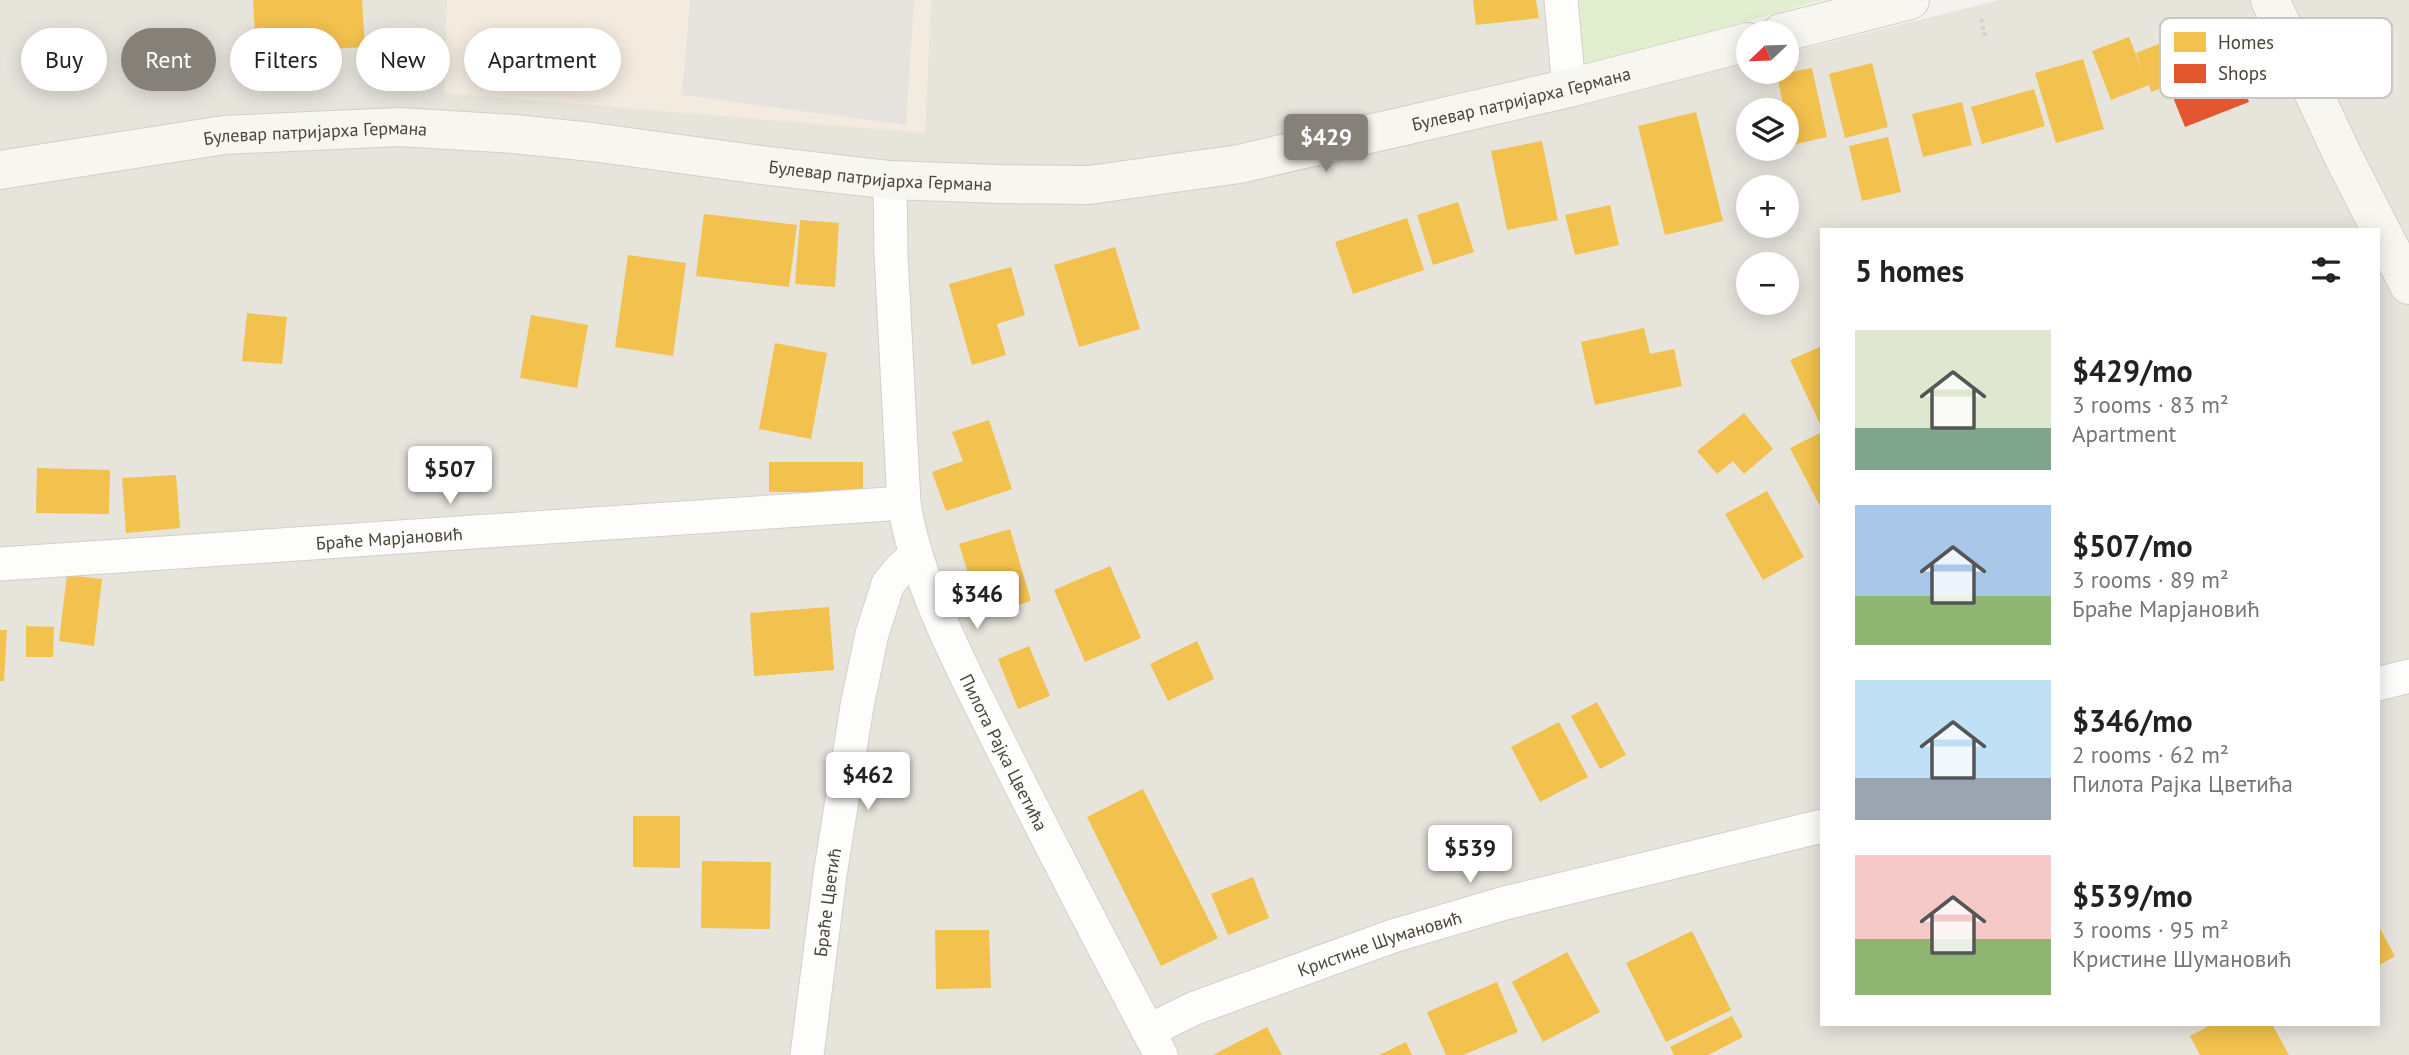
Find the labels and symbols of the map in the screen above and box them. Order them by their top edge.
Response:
legend [2160,18,2392,98]
north arrow [1736,21,1799,84]
text: Homes [2218,30,2274,54]
street label: Булевар патријарха Германа [1409,61,1633,135]
text: Shops [2218,61,2267,85]
pin: $429 [1285,114,1367,174]
street label: Булевар патријарха Германа [202,115,428,150]
street label: Булевар патријарха Германа [767,154,993,195]
pin: $507 [409,447,491,506]
street label: Браће Марјановић [315,521,463,554]
pin: $346 [936,572,1018,631]
street label: Пилота Рајка Цветића [955,670,1053,835]
pin: $462 [827,752,909,812]
pin: $539 [1429,826,1511,885]
street label: Браће Цветић [808,846,846,958]
street label: Кристине Шумановић [1294,905,1464,981]

